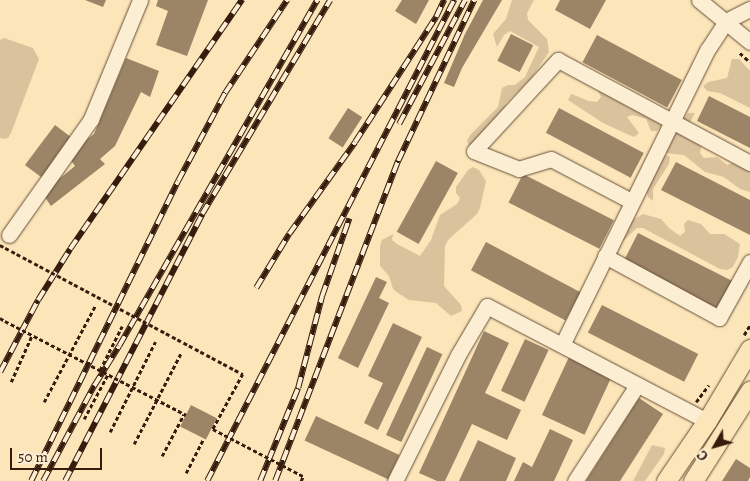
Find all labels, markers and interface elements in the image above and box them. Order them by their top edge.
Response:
north arrow [690,421,740,471]
scale bar [12,438,105,470]
text: С [693,446,713,465]
text: 50 m [18,447,48,467]

